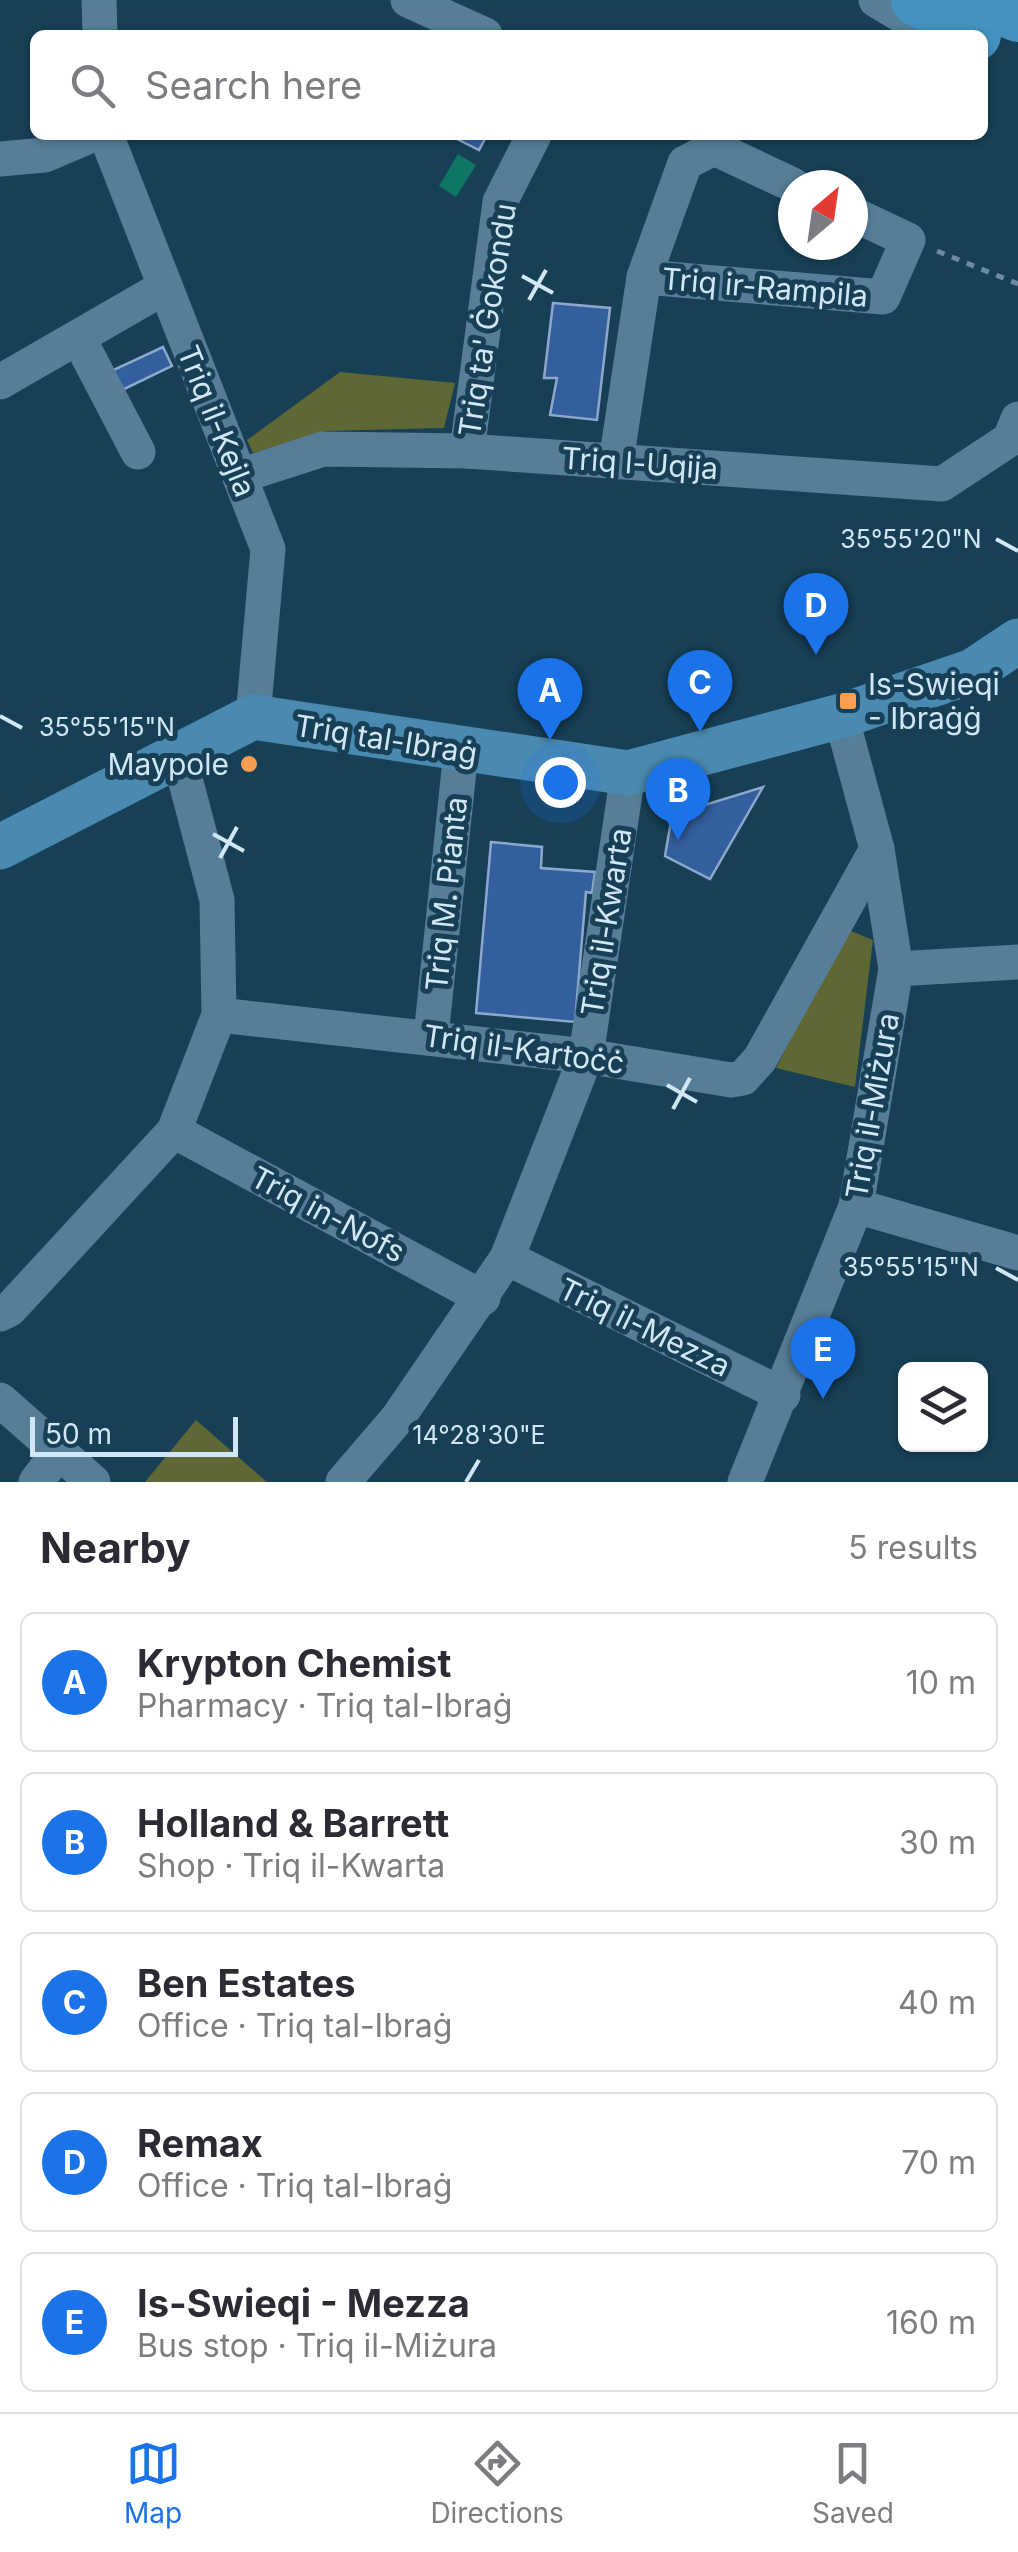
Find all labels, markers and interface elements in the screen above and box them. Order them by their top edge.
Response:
search box [30,30,988,140]
icon: search [65,58,120,113]
text: Search here [145,62,362,108]
north arrow [778,170,868,260]
street label: Triq ta' Ġokondu [451,201,523,439]
street label: Triq ir-Rampila [660,260,870,314]
street label: Triq il-Kejla [170,340,264,502]
street label: Triq l-Uqija [561,440,719,486]
text: 35°55'20"N [840,524,982,554]
pin: D [784,572,848,655]
pin: C [668,650,732,732]
pin: A [518,658,582,740]
place label: Is-Swieqi - Ibraġġ [868,666,1000,736]
marker: Is-Swieqi - Ibraġġ [837,690,859,712]
street label: Triq tal-Ibraġ [292,707,480,771]
text: 35°55'15"N [39,712,175,742]
place label: Maypole [108,746,229,782]
marker: Maypole [238,753,260,775]
your location [535,757,586,808]
pin: B [646,758,710,840]
street label: Triq M. Pianta [418,795,474,993]
street label: Triq il-Kwarta [573,825,639,1019]
street label: Triq il-Miżura [838,1010,906,1202]
street label: Triq il-Kartoċċ [421,1017,627,1081]
street label: Triq in-Nofs [245,1158,411,1270]
text: 35°55'15"N [843,1252,979,1282]
street label: Triq il-Mezza [554,1270,736,1384]
pin: E [790,1316,856,1399]
map controls [898,1362,988,1452]
button: layers [898,1362,988,1452]
scale bar [30,1412,238,1456]
text: 50 m [45,1417,112,1451]
text: 14°28'30"E [412,1420,546,1450]
text: Nearby [40,1522,191,1573]
text: 5 results [848,1528,978,1567]
text: Krypton Chemist [137,1640,451,1686]
text: A [63,1663,86,1702]
text: 10 m [906,1663,976,1702]
text: Pharmacy · Triq tal-Ibraġ [137,1686,512,1725]
text: Holland & Barrett [137,1800,449,1846]
text: B [64,1823,85,1862]
text: 30 m [899,1823,976,1862]
text: Shop · Triq il-Kwarta [137,1846,445,1885]
text: Ben Estates [137,1960,355,2006]
text: C [63,1983,86,2022]
text: 40 m [898,1983,976,2022]
text: Office · Triq tal-Ibraġ [137,2006,452,2045]
text: Remax [137,2120,263,2166]
text: D [63,2143,86,2182]
text: 70 m [901,2143,976,2182]
text: Office · Triq tal-Ibraġ [137,2166,452,2205]
text: Is-Swieqi - Mezza [137,2280,470,2326]
text: E [65,2303,84,2342]
text: 160 m [886,2303,976,2342]
text: Bus stop · Triq il-Miżura [137,2326,497,2365]
tab: Map [124,2436,182,2530]
tab: Directions [430,2436,564,2530]
tab: Saved [812,2436,894,2530]

